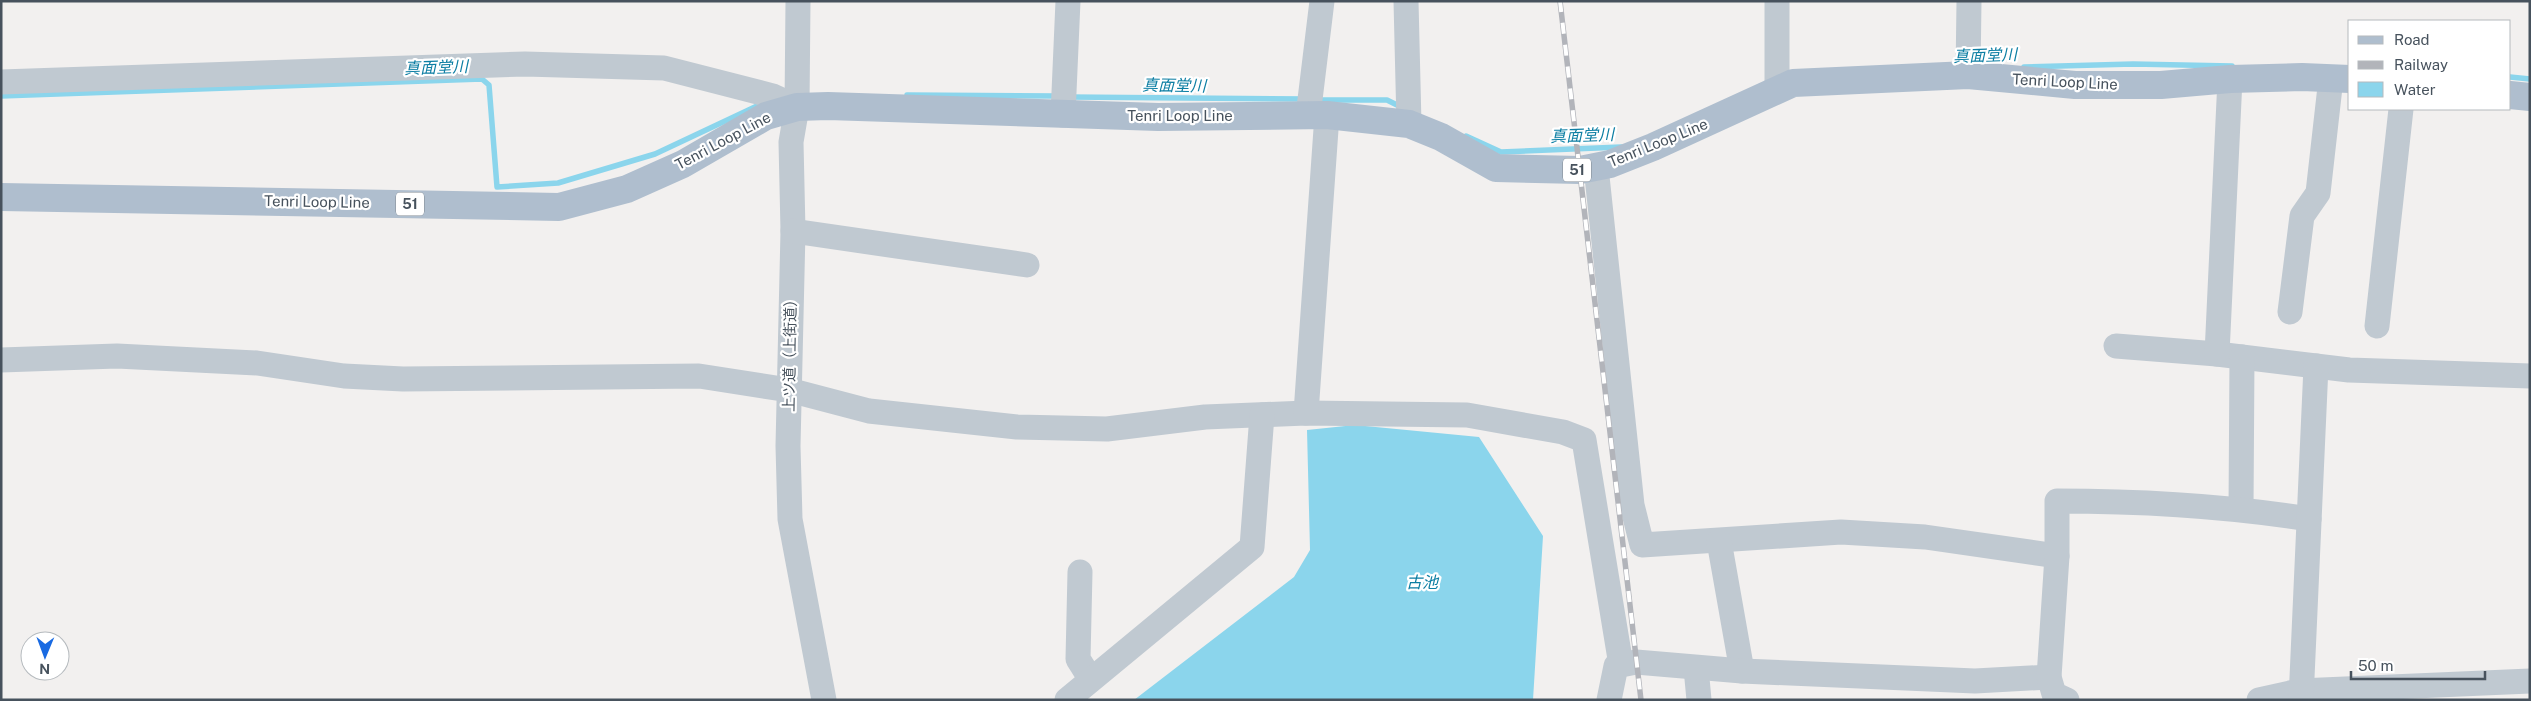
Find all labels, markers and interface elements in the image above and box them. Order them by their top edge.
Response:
legend [2348,20,2511,110]
text: Road [2394,31,2430,48]
water label: 真面堂川 [1953,45,2019,66]
text: Railway [2394,56,2448,73]
water label: 真面堂川 [404,57,470,78]
street label: Tenri Loop Line [2012,70,2118,93]
water label: 真面堂川 [1142,75,1208,96]
text: Water [2394,81,2436,98]
street label: Tenri Loop Line [1127,107,1233,124]
street label: Tenri Loop Line [672,108,773,173]
street label: Tenri Loop Line [1606,115,1710,170]
water label: 真面堂川 [1550,125,1616,146]
road number: 51 [1563,158,1591,182]
street label: Tenri Loop Line [264,192,370,211]
road number: 51 [396,192,424,215]
street label: 上ツ道（上街道） [780,292,799,412]
water label: 古池 [1406,573,1440,592]
north arrow [20,631,70,681]
scale bar [2351,648,2485,680]
text: 50 m [2358,657,2393,674]
text: N [39,661,50,677]

